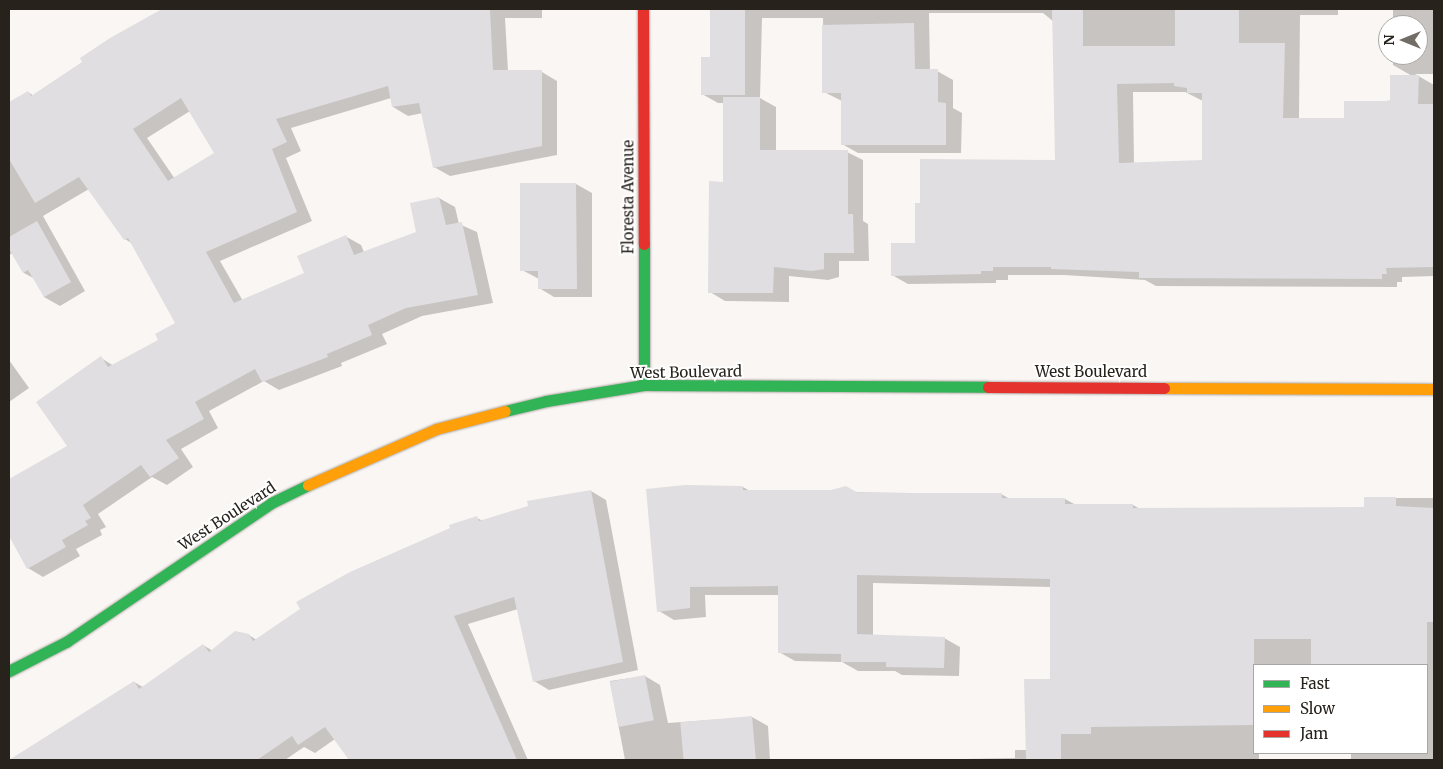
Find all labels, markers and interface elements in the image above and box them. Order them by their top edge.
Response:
north arrow [1378,15,1428,65]
text: N [1380,34,1398,46]
street label: Floresta Avenue [619,140,637,254]
street label: West Boulevard [630,362,742,382]
street label: West Boulevard [1035,363,1147,381]
street label: West Boulevard [175,478,279,554]
legend [1253,664,1428,754]
text: Fast [1300,674,1330,693]
text: Slow [1300,699,1335,718]
text: Jam [1300,724,1328,743]

